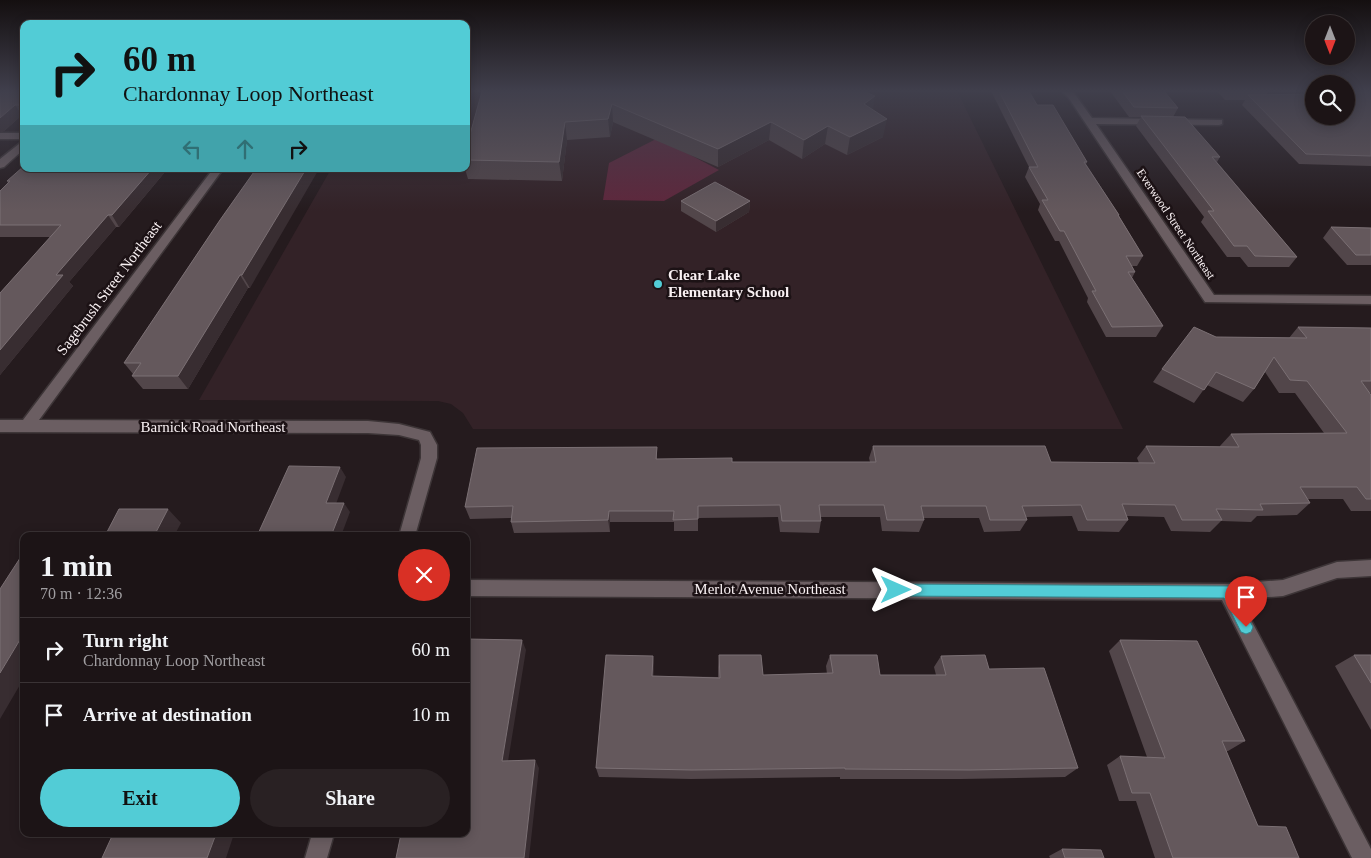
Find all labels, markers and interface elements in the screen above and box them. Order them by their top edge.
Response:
north arrow [1305,15,1355,65]
map controls [1305,15,1355,125]
icon: right [40,40,105,105]
text: 60 m [123,40,196,79]
button: search [1305,75,1355,125]
text: Chardonnay Loop Northeast [123,81,374,106]
icon: left [178,135,206,163]
icon: ahead [231,135,259,163]
icon: right [284,135,312,163]
street label: Everwood Street Northeast [1134,166,1219,282]
street label: Sagebrush Street Northeast [53,217,165,358]
place label: Clear Lake Elementary School [668,267,789,300]
marker: Clear Lake Elementary School [652,278,664,290]
street label: Barnick Road Northeast [141,419,286,435]
text: 1 min [40,549,113,582]
button: close [398,549,450,601]
position arrow [869,563,921,615]
pin [1225,576,1267,627]
street label: Merlot Avenue Northeast [694,581,847,597]
icon: arrive [1232,583,1260,611]
text: 70 m · 12:36 [40,585,122,602]
text: Turn right [83,630,168,651]
icon: right [40,636,68,664]
text: 60 m [411,639,450,660]
text: Chardonnay Loop Northeast [83,652,265,669]
icon: arrive [40,701,68,729]
text: Arrive at destination [83,704,252,725]
text: 10 m [411,704,450,725]
button: Exit [40,769,240,827]
button: Share [250,769,450,827]

